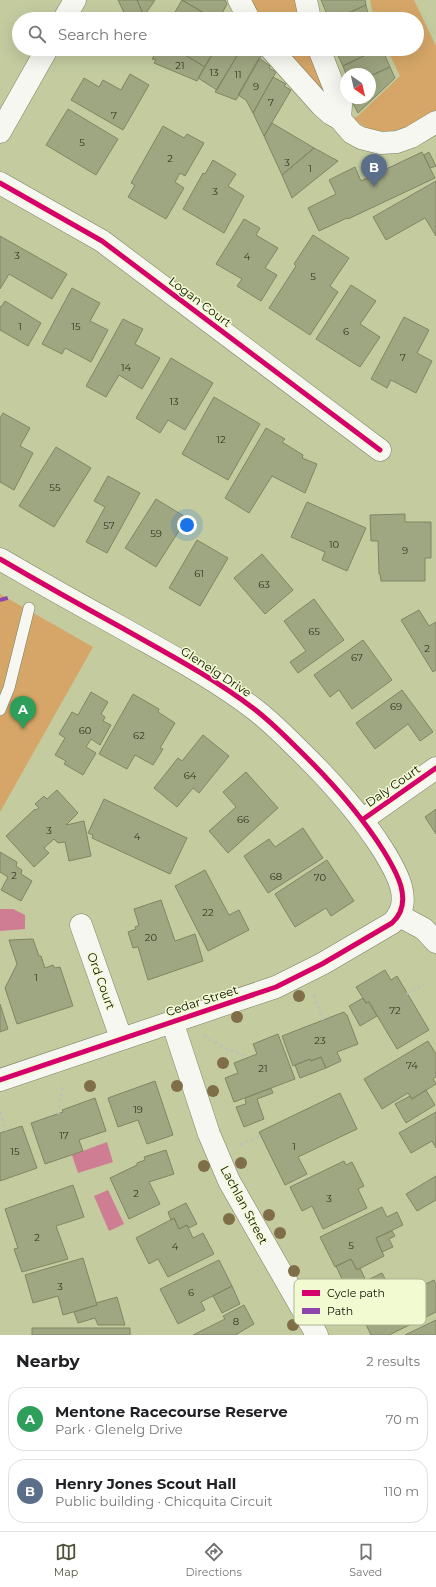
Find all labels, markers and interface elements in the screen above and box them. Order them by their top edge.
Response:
search box [12,12,424,56]
icon: search [26,23,48,45]
text: Search here [58,25,147,44]
house number: 21 [175,59,185,72]
house number: 13 [209,66,219,79]
house number: 11 [234,68,242,81]
north arrow [340,68,376,104]
house number: 9 [253,80,259,93]
house number: 7 [268,96,274,109]
house number: 7 [111,109,117,122]
house number: 5 [79,136,85,149]
house number: 2 [167,152,173,165]
pin: B [361,154,387,187]
house number: 3 [284,156,290,169]
house number: 1 [308,162,312,175]
house number: 3 [212,185,218,198]
house number: 3 [14,249,20,262]
house number: 4 [244,250,251,263]
house number: 5 [310,270,316,283]
street label: Logan Court [166,273,235,330]
house number: 1 [18,320,22,333]
house number: 15 [71,320,81,333]
house number: 6 [343,325,349,338]
house number: 7 [400,351,406,364]
house number: 14 [121,361,131,374]
house number: 13 [169,395,179,408]
house number: 12 [216,433,226,446]
house number: 55 [49,481,61,494]
your location [177,515,197,535]
house number: 57 [103,519,115,532]
house number: 59 [150,527,162,540]
house number: 10 [329,538,339,551]
house number: 9 [402,544,408,557]
house number: 61 [194,567,204,580]
house number: 63 [258,578,270,591]
house number: 65 [308,625,320,638]
house number: 2 [424,642,430,655]
street label: Glenelg Drive [178,643,254,700]
house number: 67 [351,651,363,664]
pin: A [10,696,36,729]
house number: 69 [390,700,402,713]
house number: 60 [79,724,92,737]
house number: 62 [133,729,145,742]
street label: Daly Court [362,761,423,810]
house number: 64 [184,769,197,782]
house number: 66 [237,813,249,826]
house number: 3 [46,824,52,837]
house number: 4 [134,830,141,843]
house number: 2 [11,869,17,882]
house number: 68 [270,870,282,883]
house number: 70 [314,871,327,884]
house number: 22 [202,906,214,919]
house number: 20 [145,931,158,944]
street label: Ord Court [84,950,119,1012]
house number: 1 [34,971,38,984]
street label: Cedar Street [164,982,240,1019]
house number: 72 [389,1004,401,1017]
house number: 23 [314,1034,326,1047]
house number: 74 [406,1059,418,1072]
house number: 21 [258,1062,268,1075]
house number: 19 [133,1103,143,1116]
house number: 17 [59,1129,69,1142]
house number: 1 [292,1140,296,1153]
house number: 15 [10,1145,20,1158]
street label: Lachlan Street [217,1163,271,1247]
house number: 2 [133,1187,139,1200]
house number: 3 [326,1192,332,1205]
house number: 2 [34,1231,40,1244]
house number: 5 [348,1239,354,1252]
house number: 4 [172,1240,179,1253]
legend [294,1279,426,1325]
house number: 3 [57,1280,63,1293]
house number: 6 [188,1286,194,1299]
text: Cycle path [327,1286,385,1300]
text: Path [327,1304,353,1318]
house number: 8 [233,1315,239,1328]
text: Nearby [16,1351,80,1371]
text: 2 results [366,1353,420,1369]
text: Mentone Racecourse Reserve [55,1402,288,1421]
text: A [25,1411,35,1427]
text: 70 m [386,1411,419,1427]
text: Park · Glenelg Drive [55,1421,183,1437]
text: Henry Jones Scout Hall [55,1474,236,1493]
text: B [25,1483,35,1499]
text: 110 m [384,1483,419,1499]
text: Public building · Chicquita Circuit [55,1493,272,1509]
tab: Map [54,1541,78,1579]
tab: Directions [186,1541,242,1579]
tab: Saved [349,1541,382,1579]

